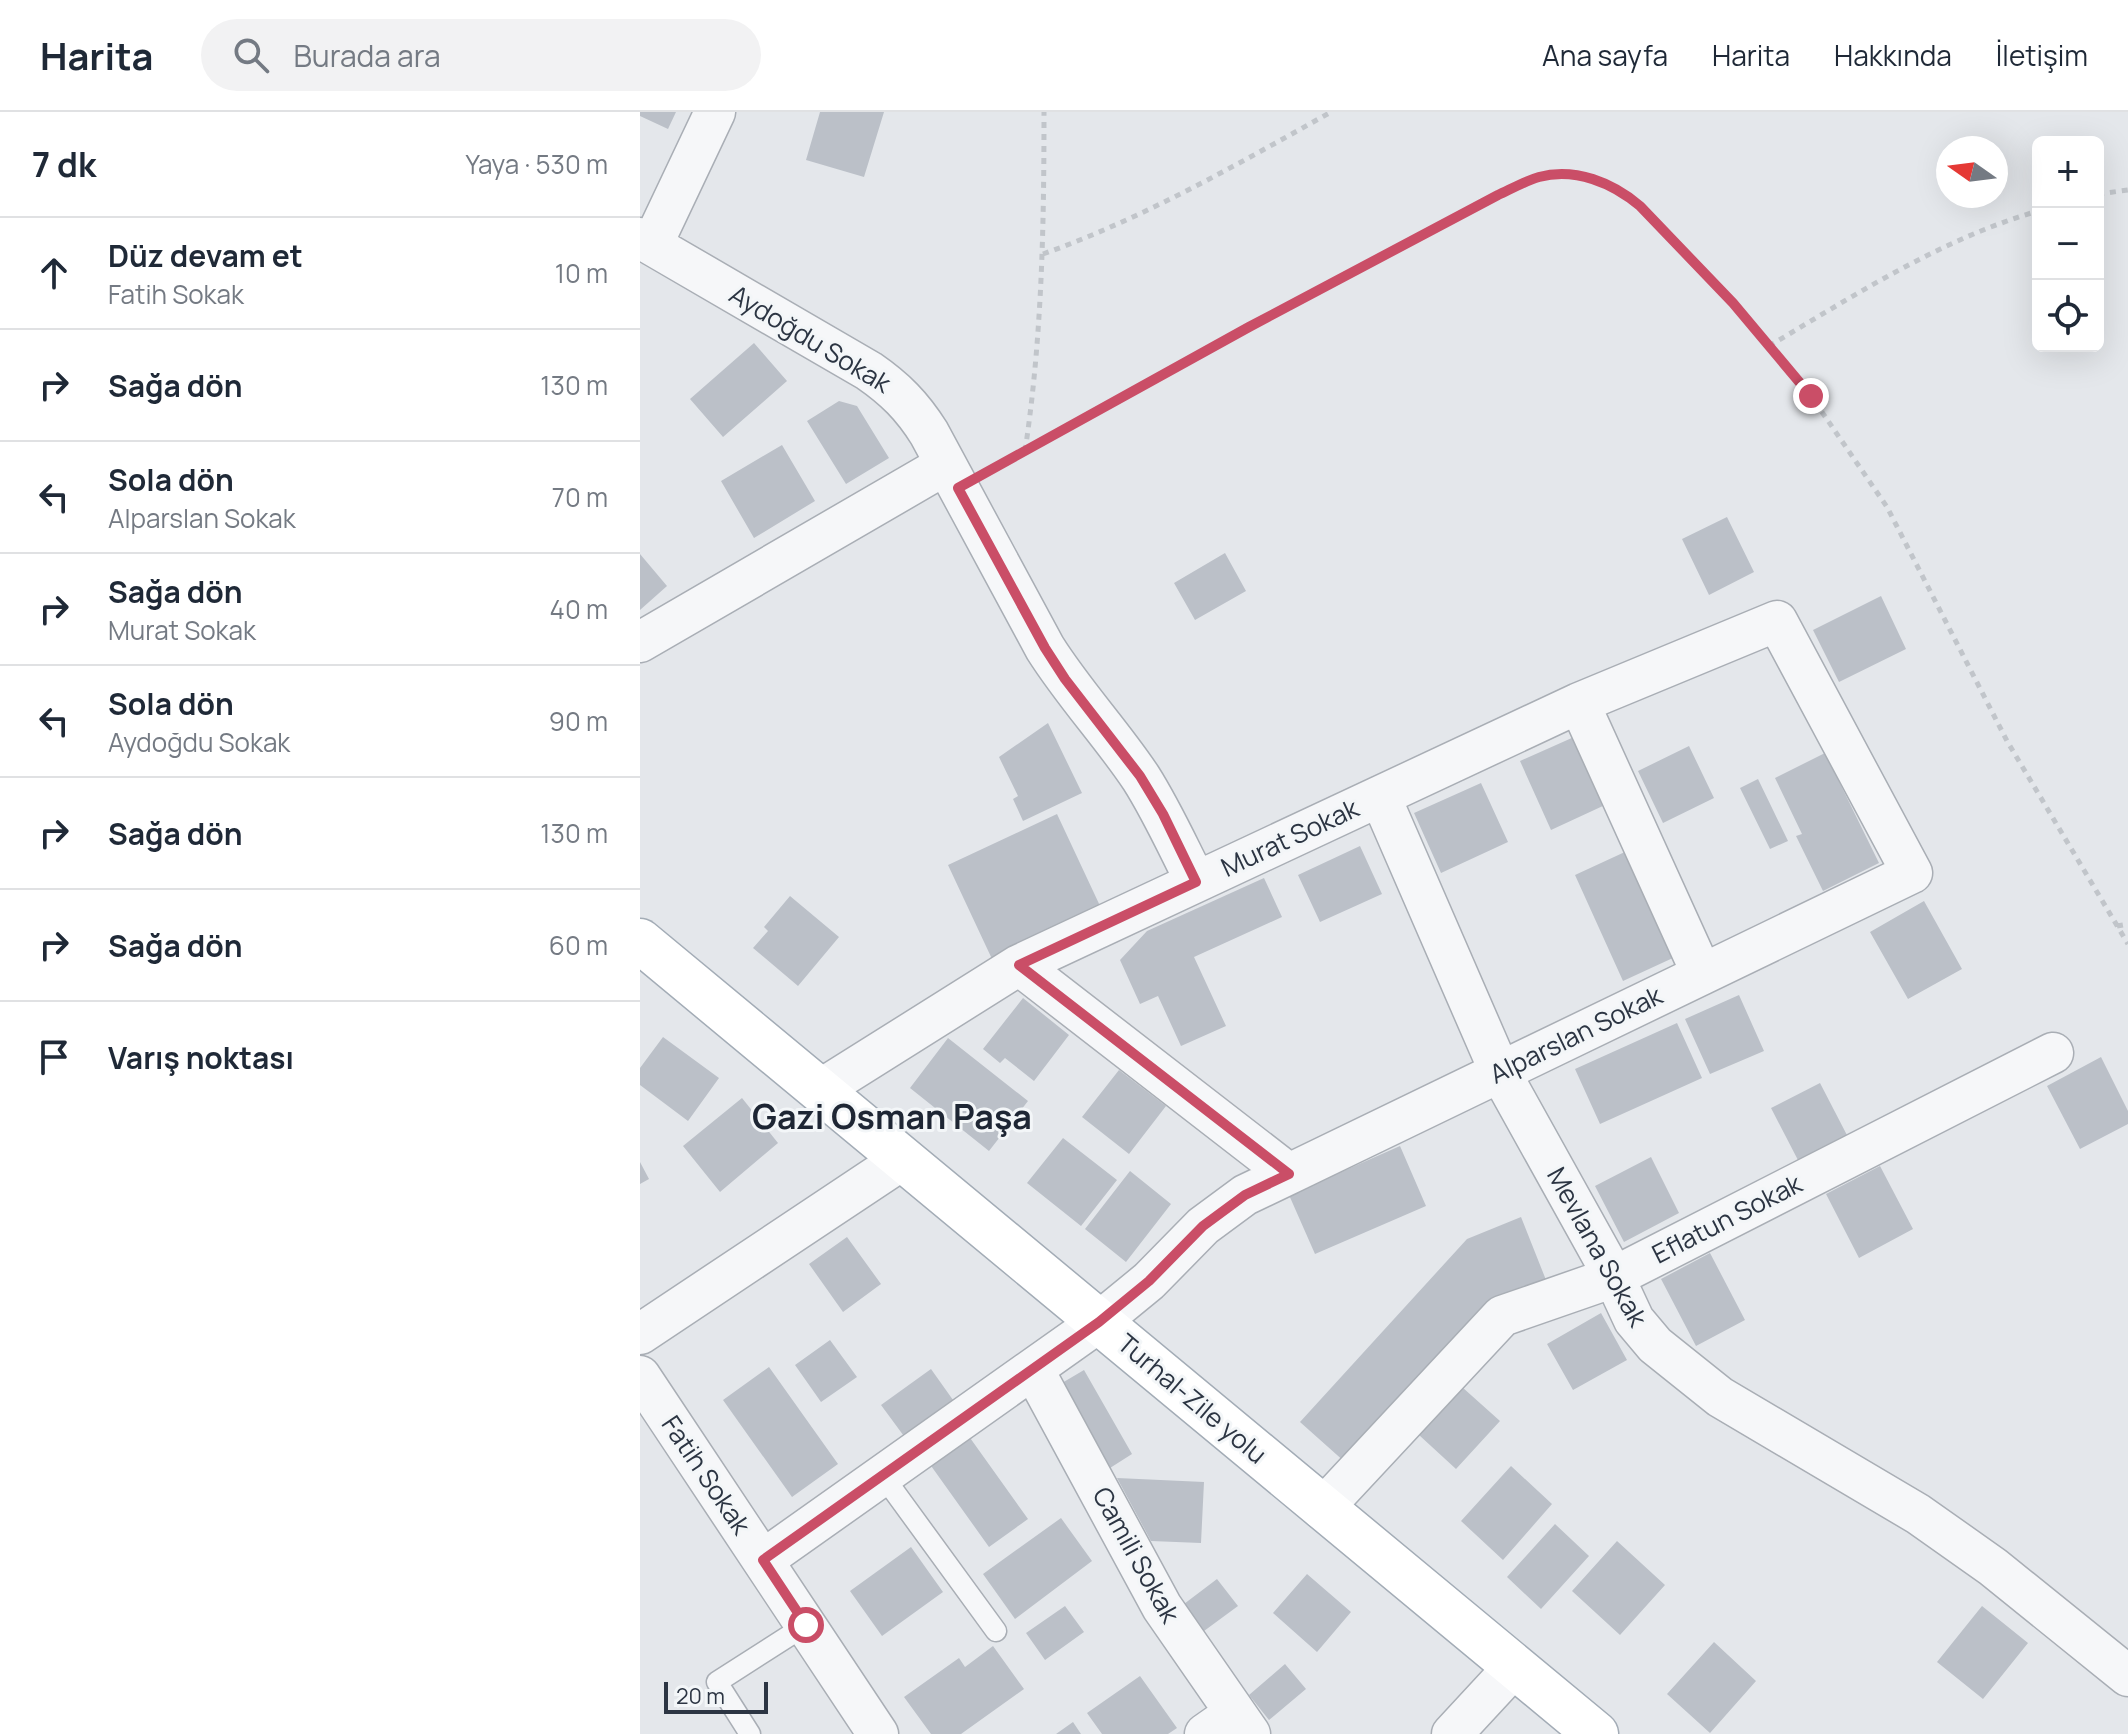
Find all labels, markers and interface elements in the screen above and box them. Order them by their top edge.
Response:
search box [201,19,761,91]
text: Harita [40,29,153,81]
icon: search [229,33,273,77]
text: Burada ara [293,35,441,76]
text: Ana sayfa [1542,36,1668,74]
text: Harita [1712,36,1790,74]
text: Hakkında [1834,36,1952,74]
text: İletişim [1996,36,2088,74]
north arrow [1936,136,2008,208]
map controls [2032,136,2104,352]
button: + [2032,136,2104,208]
text: 7 dk [32,141,96,187]
text: Yaya · 530 m [466,146,608,182]
button: − [2032,208,2104,280]
text: Düz devam et [108,235,303,276]
icon: ahead [32,251,76,295]
text: 10 m [555,255,608,291]
text: Fatih Sokak [108,276,244,312]
street label: Aydoğdu Sokak [723,276,899,401]
button: locate [2032,280,2104,352]
icon: right [32,363,76,407]
text: Sağa dön [108,365,243,406]
text: 130 m [540,367,608,403]
route end [1793,378,1829,414]
text: Sola dön [108,459,234,500]
icon: left [32,475,76,519]
text: 70 m [552,479,608,515]
text: Alparslan Sokak [108,500,296,536]
text: Sağa dön [108,571,243,612]
icon: right [32,587,76,631]
text: 40 m [550,591,608,627]
text: Murat Sokak [108,612,256,648]
text: Sola dön [108,683,234,724]
icon: left [32,699,76,743]
text: 90 m [549,703,608,739]
text: Aydoğdu Sokak [108,724,290,760]
street label: Murat Sokak [1215,789,1365,885]
icon: right [32,811,76,855]
text: Sağa dön [108,813,243,854]
text: 130 m [540,815,608,851]
icon: right [32,923,76,967]
text: Sağa dön [108,925,243,966]
text: 60 m [549,927,608,963]
street label: Alparslan Sokak [1483,976,1669,1091]
icon: arrive [32,1035,76,1079]
text: Varış noktası [108,1037,294,1078]
district label: Gazi Osman Paşa [752,1093,1032,1139]
street label: Mevlana Sokak [1539,1160,1657,1334]
street label: Eflatun Sokak [1645,1164,1809,1271]
street label: Turhal-Zile yolu [1110,1325,1275,1471]
street label: Fatih Sokak [654,1408,760,1542]
street label: Camili Sokak [1085,1480,1190,1630]
route start [788,1607,824,1643]
scale bar [664,1678,768,1714]
text: 20 m [676,1681,725,1711]

